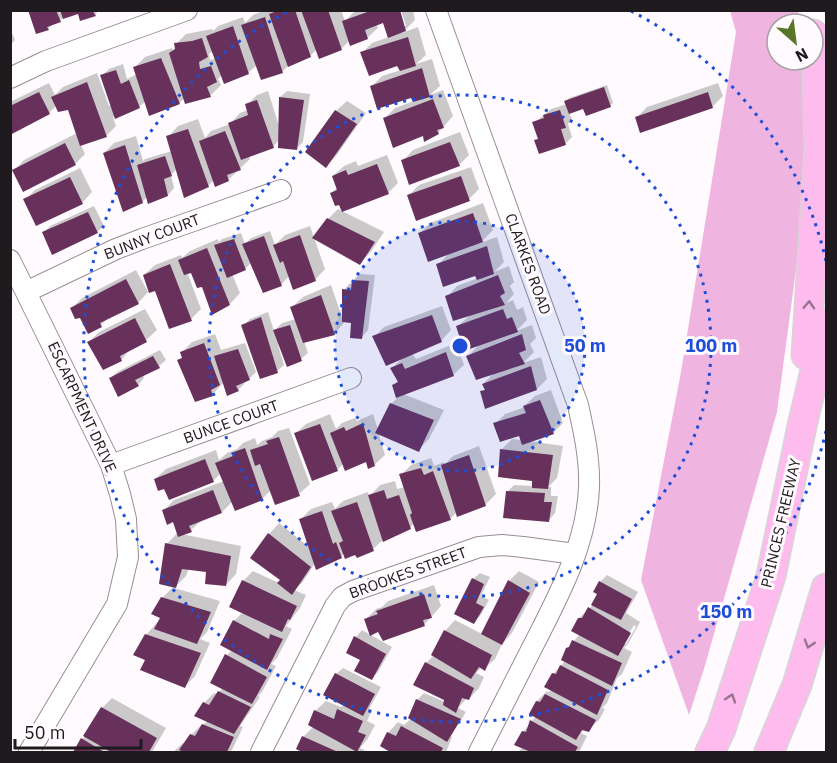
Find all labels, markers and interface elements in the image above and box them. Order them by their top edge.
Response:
north arrow [765,12,825,72]
text: N [792,44,812,67]
street label: BUNNY COURT [101,209,203,264]
street label: CLARKES ROAD [501,211,556,317]
one-way arrow [802,300,815,309]
text: 50 m [564,334,606,357]
text: 100 m [685,334,737,357]
centre of rings [450,336,470,356]
street label: ESCARPMENT DRIVE [44,338,121,475]
street label: BUNCE COURT [181,395,281,448]
street label: PRINCES FREEWAY [756,456,805,589]
street label: BROOKES STREET [346,542,470,603]
text: 150 m [700,600,752,623]
one-way arrow [804,638,816,648]
one-way arrow [724,693,737,704]
scale bar [15,712,141,750]
text: 50 m [24,721,66,744]

